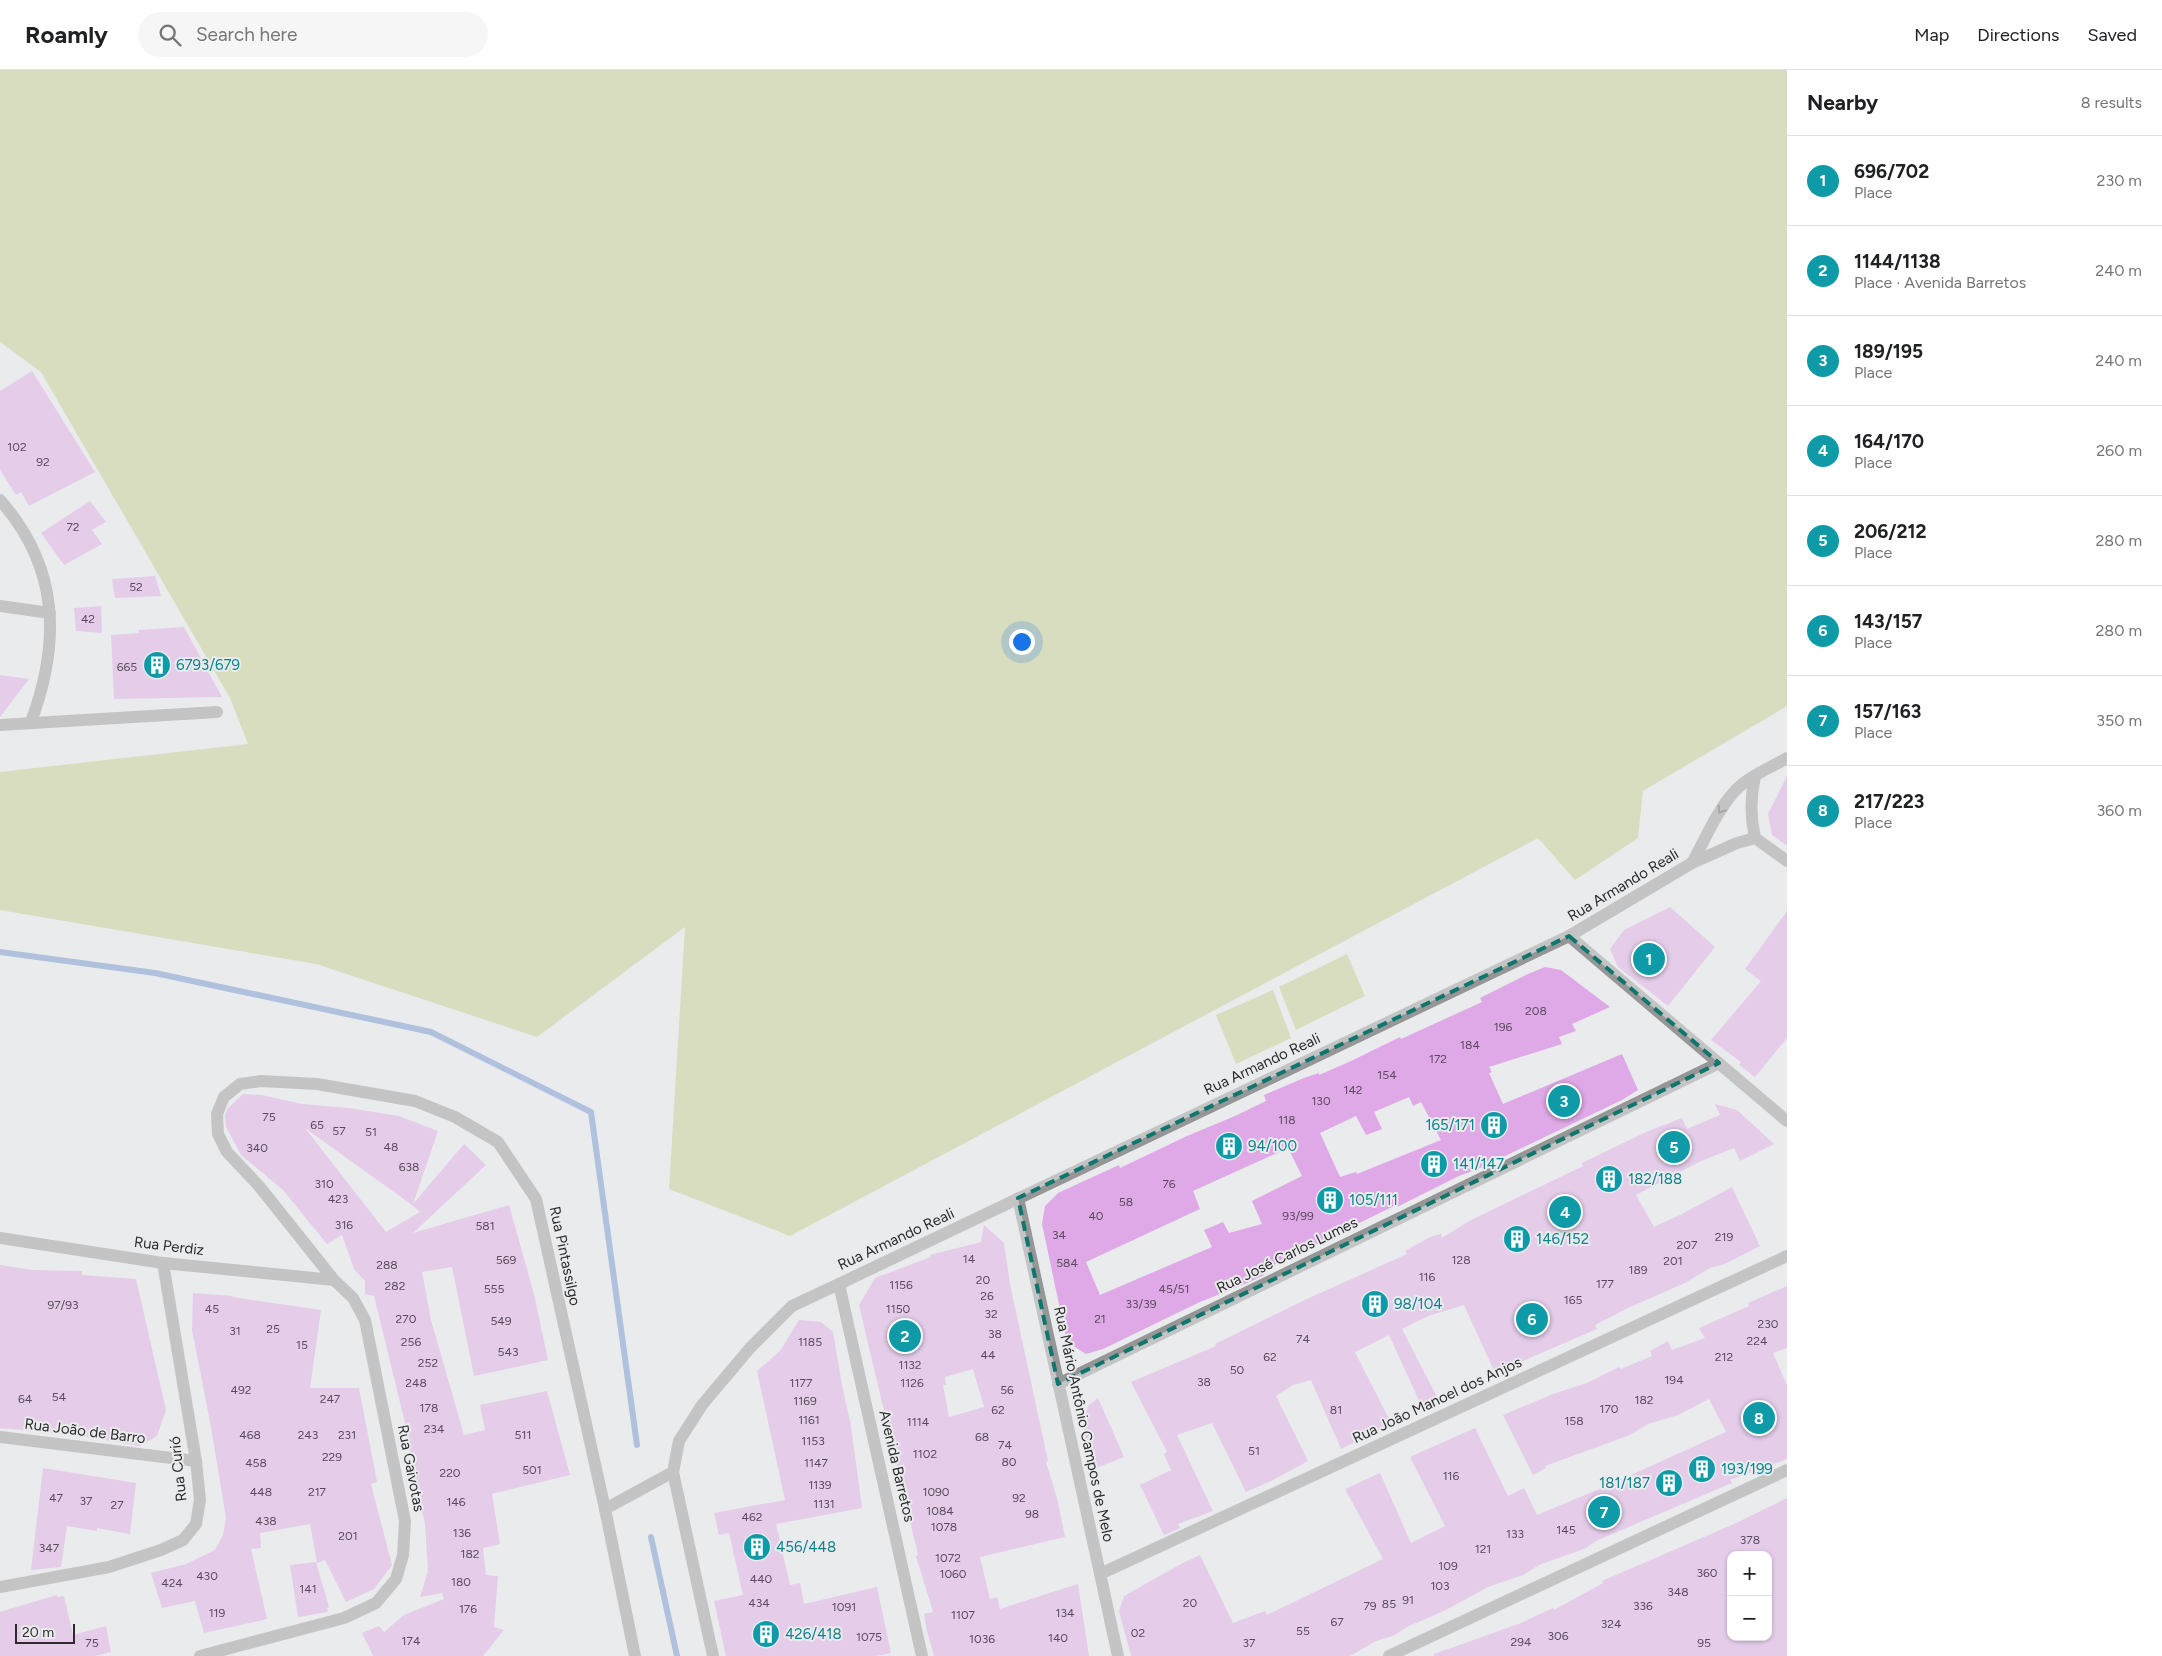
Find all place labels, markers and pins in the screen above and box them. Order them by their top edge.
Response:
building icon: 6793/679 [142,650,172,680]
place label: 6793/679 [176,656,240,674]
pin: 1 [1633,940,1665,978]
pin: 3 [1548,1082,1580,1120]
building icon: 165/171 [1479,1110,1509,1140]
place label: 165/171 [1425,1116,1475,1134]
pin: 5 [1658,1128,1690,1166]
building icon: 94/100 [1214,1131,1244,1161]
place label: 94/100 [1248,1137,1297,1155]
building icon: 141/147 [1419,1149,1449,1179]
place label: 141/147 [1453,1155,1504,1173]
building icon: 182/188 [1594,1164,1624,1194]
place label: 182/188 [1628,1170,1682,1188]
building icon: 105/111 [1315,1185,1345,1215]
place label: 105/111 [1349,1191,1398,1209]
pin: 4 [1549,1193,1581,1231]
building icon: 146/152 [1502,1224,1532,1254]
place label: 146/152 [1536,1230,1589,1248]
building icon: 98/104 [1360,1289,1390,1319]
place label: 98/104 [1394,1295,1443,1313]
pin: 6 [1516,1300,1548,1338]
pin: 2 [889,1317,921,1355]
pin: 8 [1743,1399,1775,1437]
building icon: 193/199 [1687,1454,1717,1484]
place label: 193/199 [1721,1460,1773,1478]
building icon: 181/187 [1654,1468,1684,1498]
place label: 181/187 [1599,1474,1650,1492]
pin: 7 [1588,1493,1620,1531]
building icon: 456/448 [742,1532,772,1562]
place label: 456/448 [776,1538,836,1556]
building icon: 426/418 [751,1619,781,1649]
place label: 426/418 [785,1625,842,1643]

